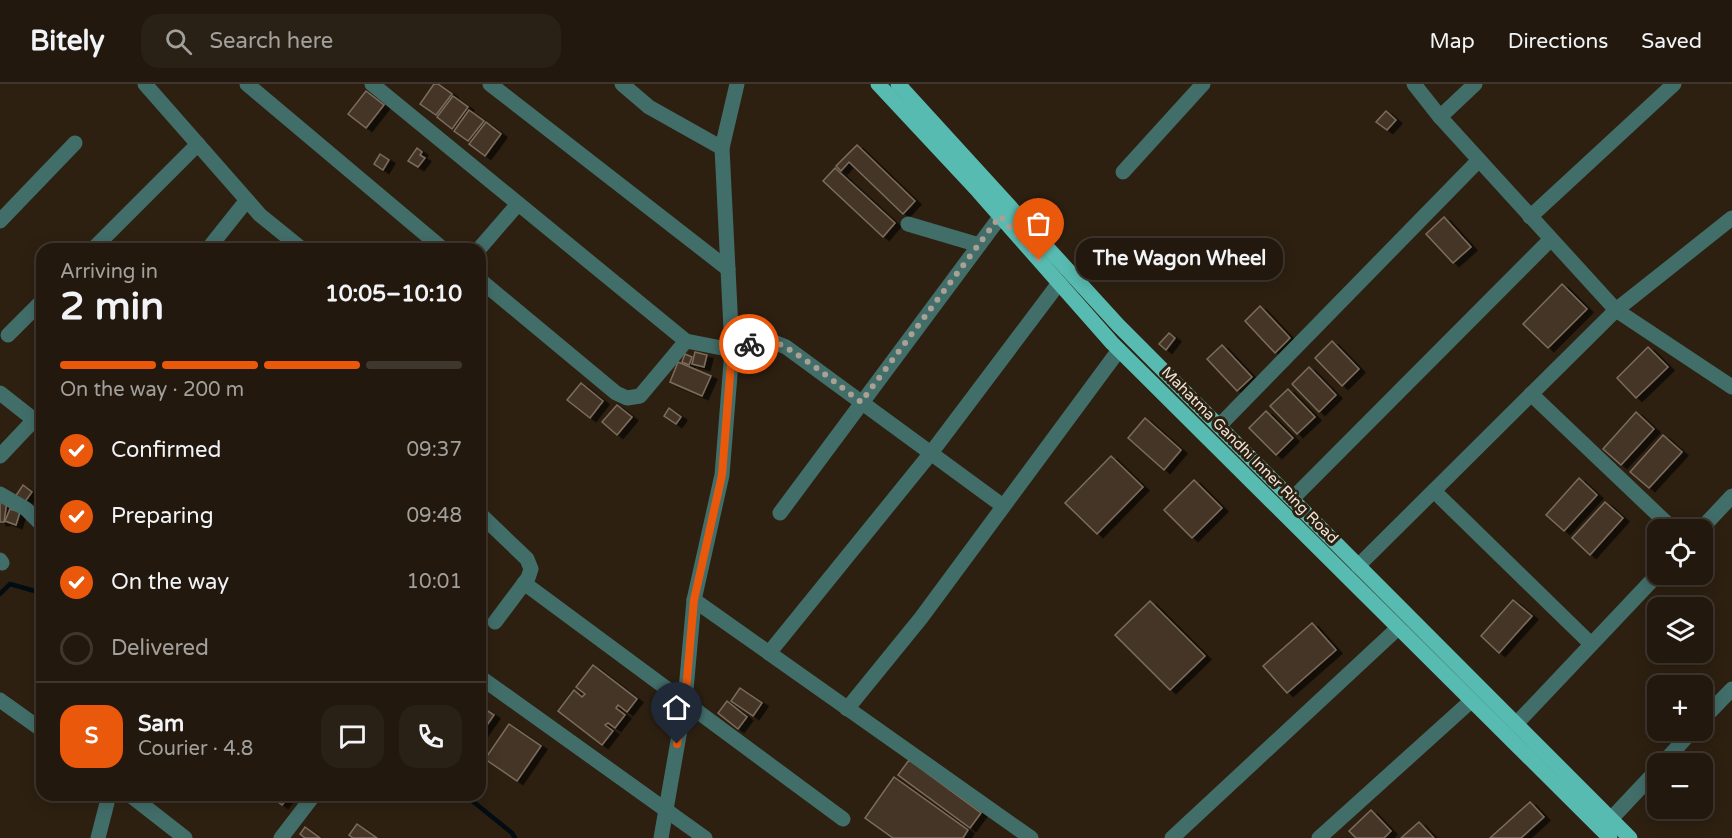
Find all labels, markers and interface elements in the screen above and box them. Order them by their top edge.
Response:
search box [141,14,561,68]
text: Bitely [30,24,105,58]
icon: search [162,25,195,58]
text: Search here [210,28,333,54]
text: Map [1429,29,1475,54]
text: Directions [1508,29,1608,54]
text: Saved [1641,29,1702,54]
pin [1013,198,1064,260]
icon: bag [1022,207,1055,240]
callout: The Wagon Wheel [1075,239,1282,281]
text: The Wagon Wheel [1093,247,1266,271]
text: Arriving in [60,260,158,284]
text: 10:05–10:10 [325,281,462,307]
text: 2 min [60,283,164,330]
courier [719,314,779,374]
icon: bike [733,328,766,361]
street label: Mahatma Gandhi Inner Ring Road [1158,363,1342,547]
text: On the way · 200 m [60,378,244,402]
icon: check [60,434,93,467]
text: Confirmed [111,437,221,463]
text: 09:37 [407,438,462,462]
icon: check [60,500,93,533]
text: Preparing [111,503,214,529]
text: 09:48 [407,504,462,528]
map controls [1647,519,1713,819]
button: locate [1647,519,1713,585]
icon: check [60,566,93,599]
text: On the way [111,569,229,595]
text: 10:01 [407,570,462,594]
button: layers [1647,597,1713,663]
text: Delivered [111,635,209,661]
button: + [1647,675,1713,741]
pin [651,682,702,744]
icon: home [660,691,693,724]
button: chat [321,705,384,768]
button: phone [399,705,462,768]
text: Sam [138,711,184,737]
text: S [85,723,98,749]
text: Courier · 4.8 [138,737,253,761]
button: − [1647,753,1713,819]

